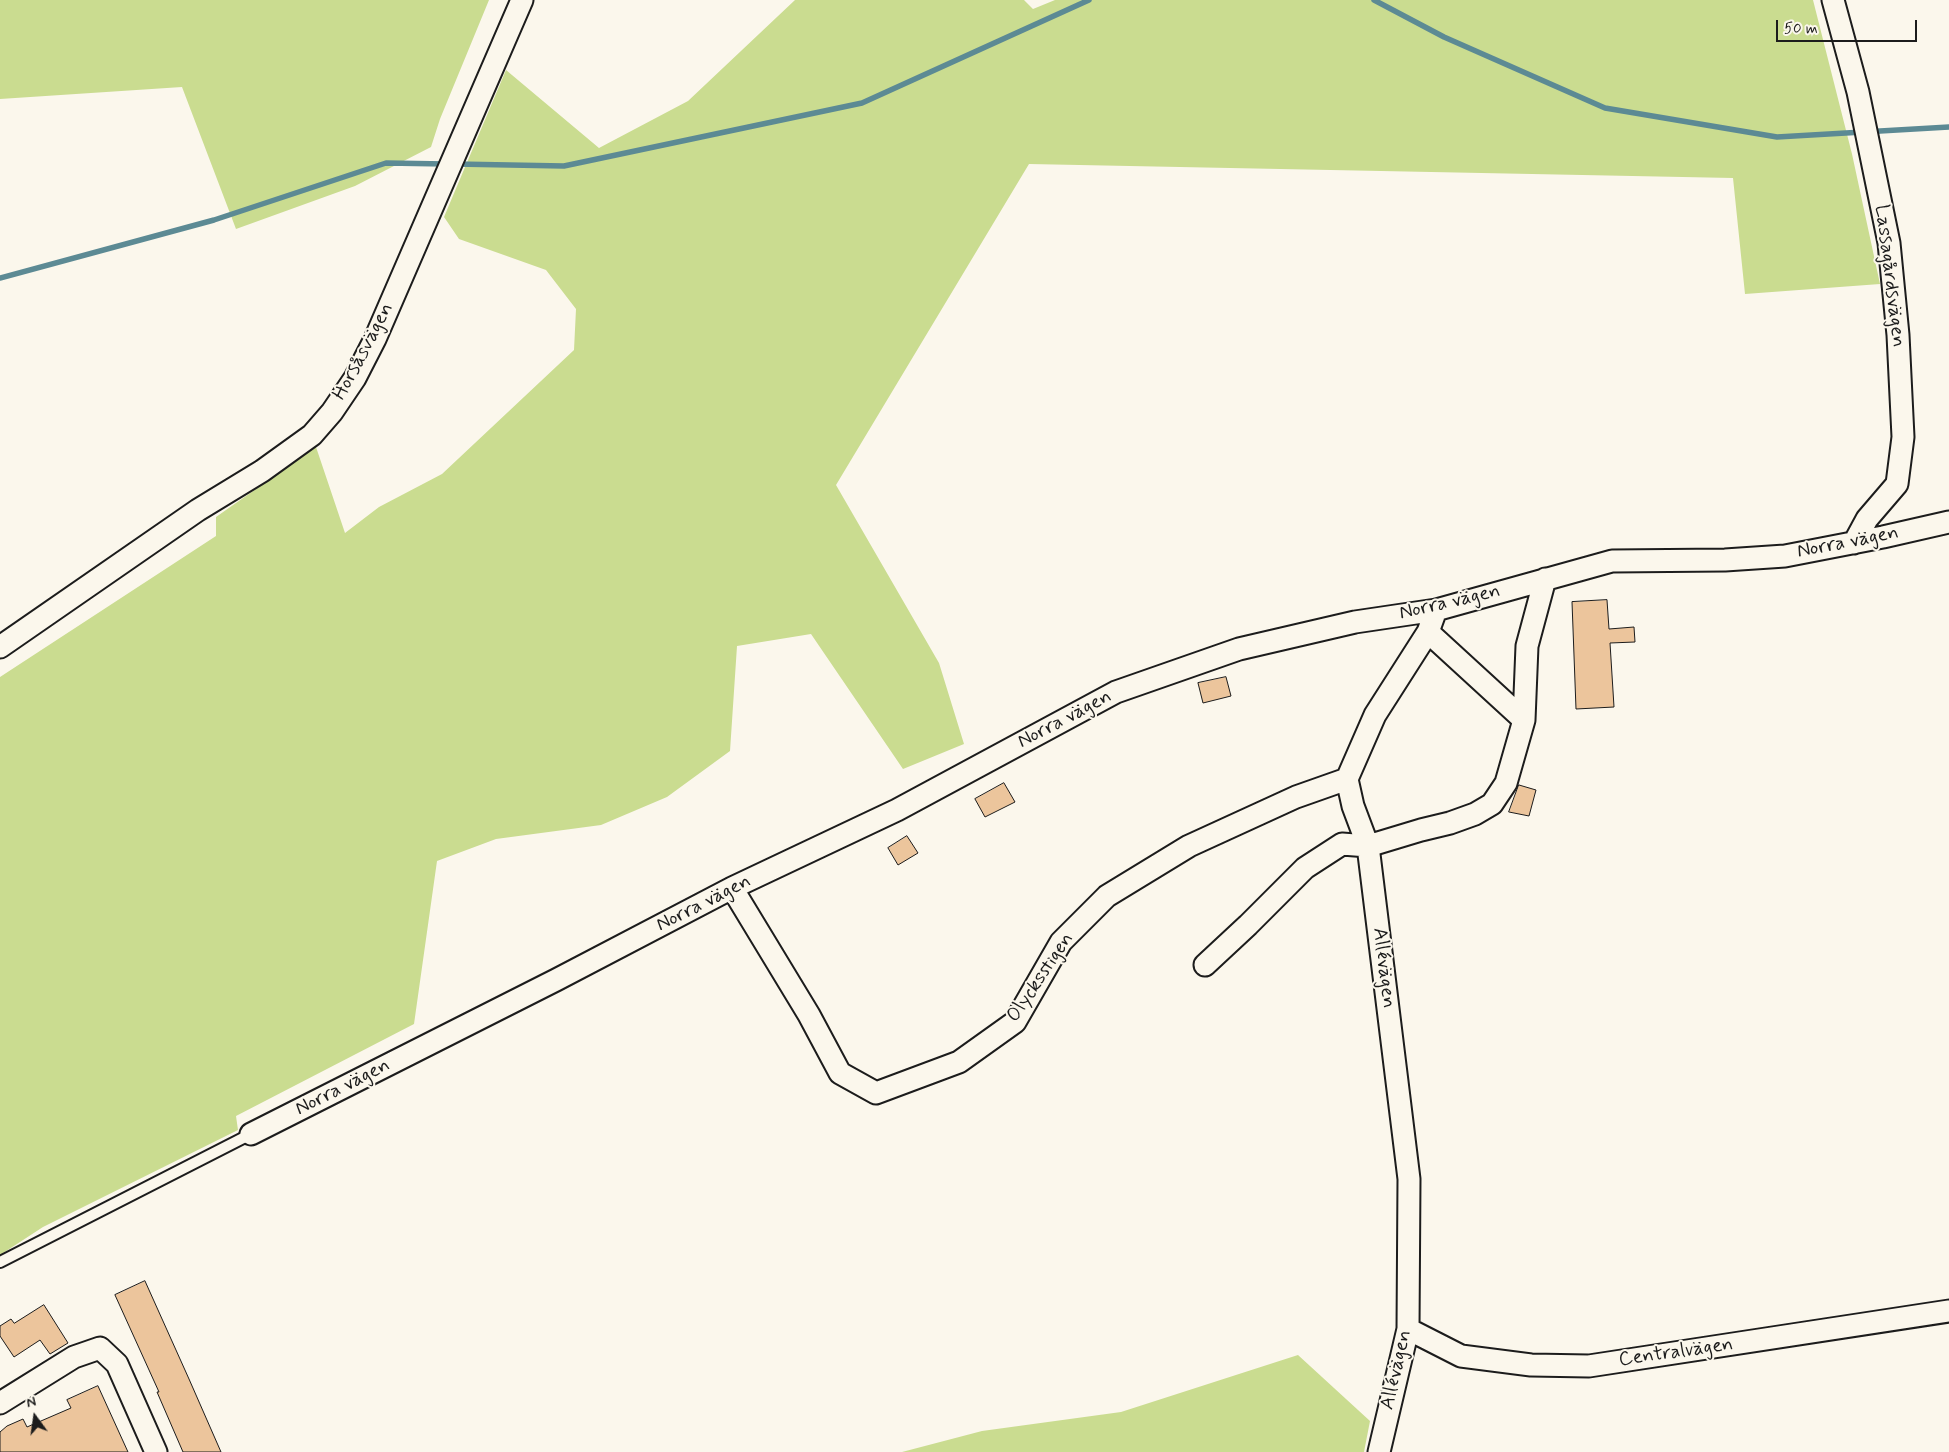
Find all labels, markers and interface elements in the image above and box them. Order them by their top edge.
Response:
scale bar [1779,10,1920,42]
text: 50 m [1784,19,1818,39]
street label: Lassagårdsvägen [1868,203,1910,349]
street label: Horsåsvägen [328,299,400,405]
street label: Norra vägen [1795,521,1901,565]
street label: Norra vägen [1397,580,1503,626]
street label: Norra vägen [1014,685,1116,755]
street label: Norra vägen [653,870,755,938]
street label: Allévägen [1366,926,1400,1010]
street label: Olycksstigen [1002,929,1080,1027]
street label: Norra vägen [292,1054,394,1122]
street label: Allévägen [1376,1328,1418,1412]
street label: Centralvägen [1617,1333,1735,1373]
north arrow [10,1392,60,1442]
text: N [25,1393,38,1412]

